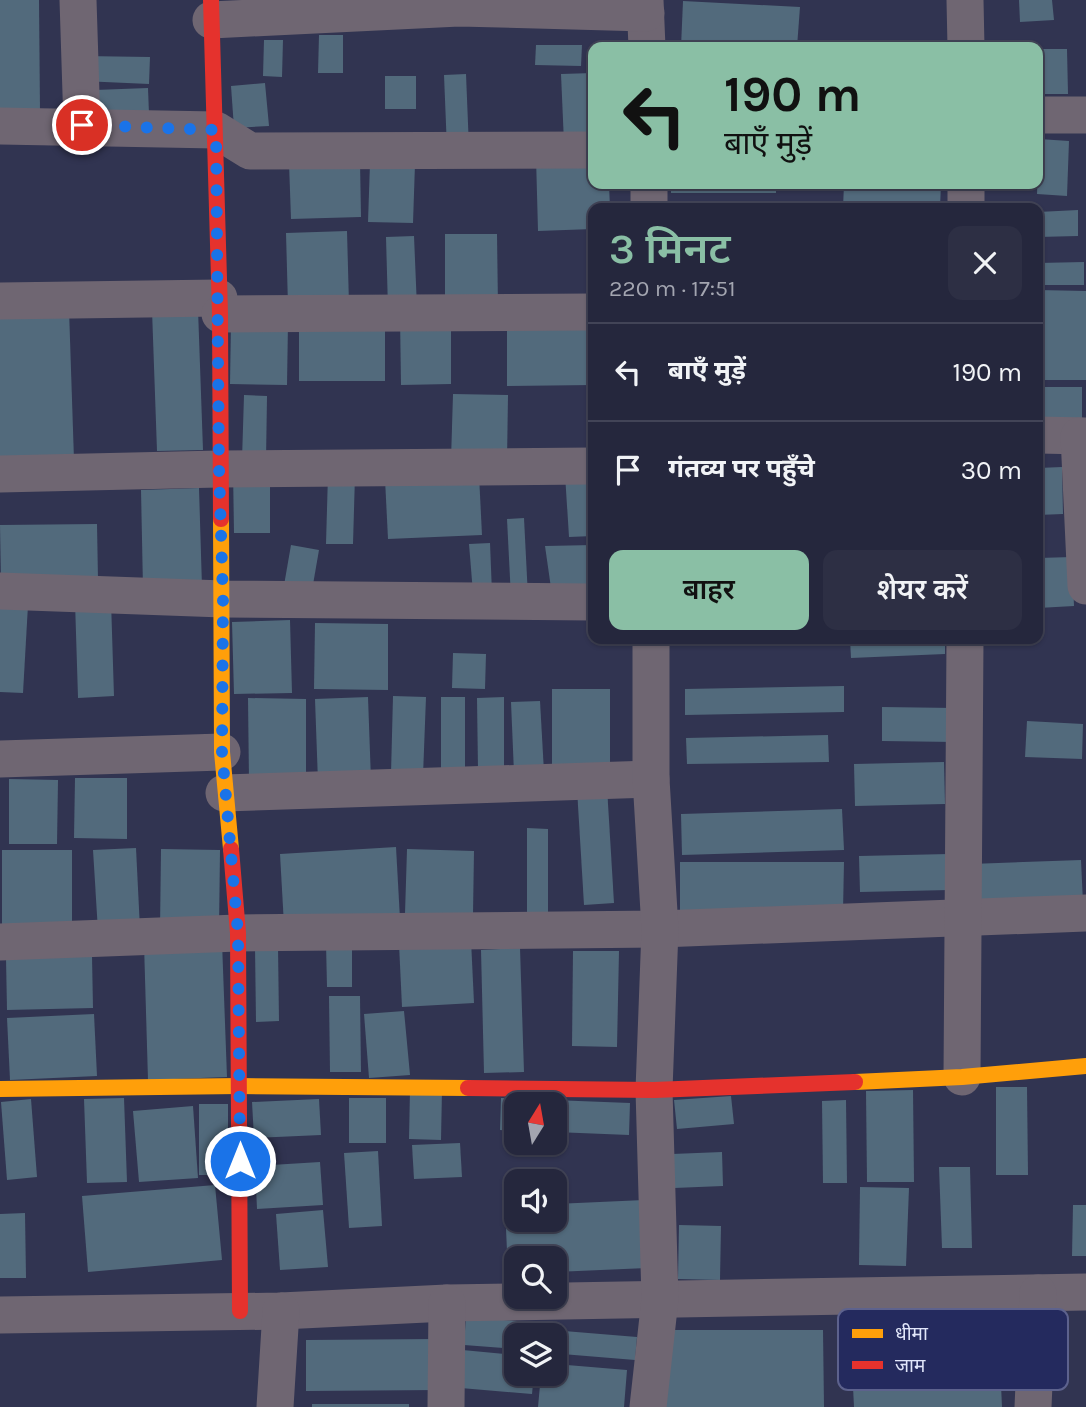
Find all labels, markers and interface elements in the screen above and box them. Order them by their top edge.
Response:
text: 190 m [724,66,861,123]
icon: left [609,70,700,161]
pin [52,95,112,155]
icon: arrive [63,106,101,144]
text: बाएँ मुड़ें [724,125,812,162]
text: 3 मिनट [609,224,731,274]
button: close [948,226,1022,300]
text: 220 m · 17:51 [609,275,736,302]
icon: left [609,353,647,391]
text: बाएँ मुड़ें [668,355,746,386]
text: 190 m [952,357,1022,388]
icon: arrive [609,451,647,489]
text: गंतव्य पर पहुँचे [668,453,815,484]
text: 30 m [961,455,1022,486]
button: बाहर [609,550,809,630]
button: शेयर करें [823,550,1022,630]
north arrow [504,1092,567,1155]
map controls [504,1092,567,1386]
position arrow [203,1124,277,1198]
button: sound [504,1169,567,1232]
button: search [504,1246,567,1309]
legend [838,1309,1068,1390]
button: layers [504,1323,567,1386]
text: धीमा [895,1323,929,1345]
text: जाम [895,1355,926,1377]

